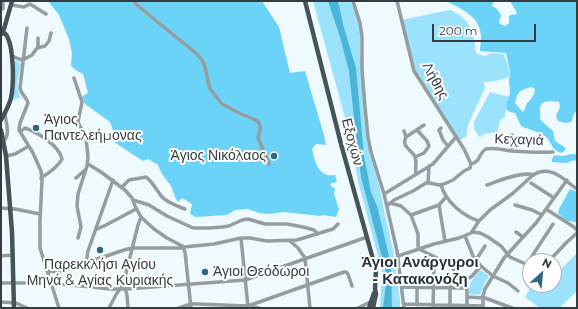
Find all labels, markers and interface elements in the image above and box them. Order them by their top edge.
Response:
scale bar [434,16,538,42]
text: 200 m [439,23,478,38]
street label: Λήθης [418,59,452,103]
place label: Άγιος Παντελεήμονας [44,112,142,144]
street label: Εξοχών [338,116,366,168]
marker: Άγιος Παντελεήμονας [31,123,41,133]
street label: Κεχαγιά [494,131,544,149]
place label: Άγιος Νικόλαος [171,148,266,164]
marker: Άγιος Νικόλαος [269,151,279,161]
marker: Παρεκκλήσι Αγίου Μηνά & Αγίας Κυριακής [95,245,105,255]
north arrow [522,253,562,293]
district label: Άγιοι Ανάργυροι - Κατακονόζη [361,254,479,289]
text: N [540,255,554,271]
place label: Παρεκκλήσι Αγίου Μηνά & Αγίας Κυριακής [27,257,173,290]
place label: Άγιοι Θεόδωροι [213,264,309,280]
marker: Άγιοι Θεόδωροι [200,267,210,277]

